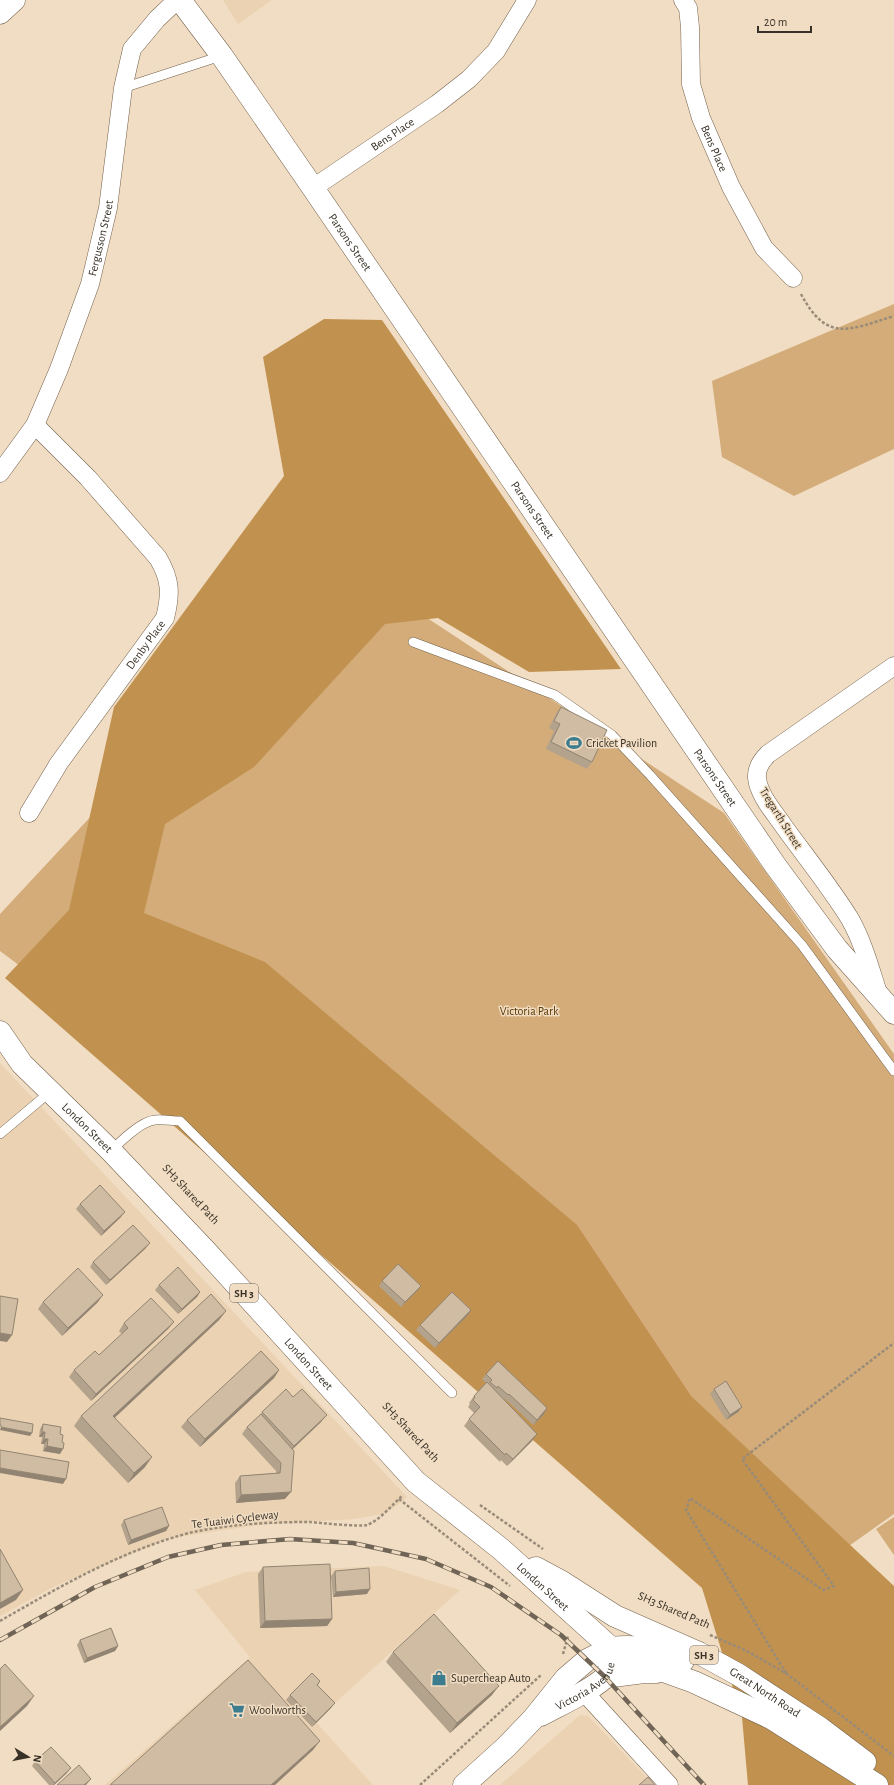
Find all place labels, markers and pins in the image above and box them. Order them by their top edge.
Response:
sports icon: Cricket Pavilion [565,734,583,752]
place label: Cricket Pavilion [586,737,657,749]
shop icon: Supercheap Auto [430,1669,448,1687]
place label: Supercheap Auto [451,1672,531,1684]
supermarket icon: Woolworths [228,1701,246,1719]
place label: Woolworths [249,1704,306,1716]

